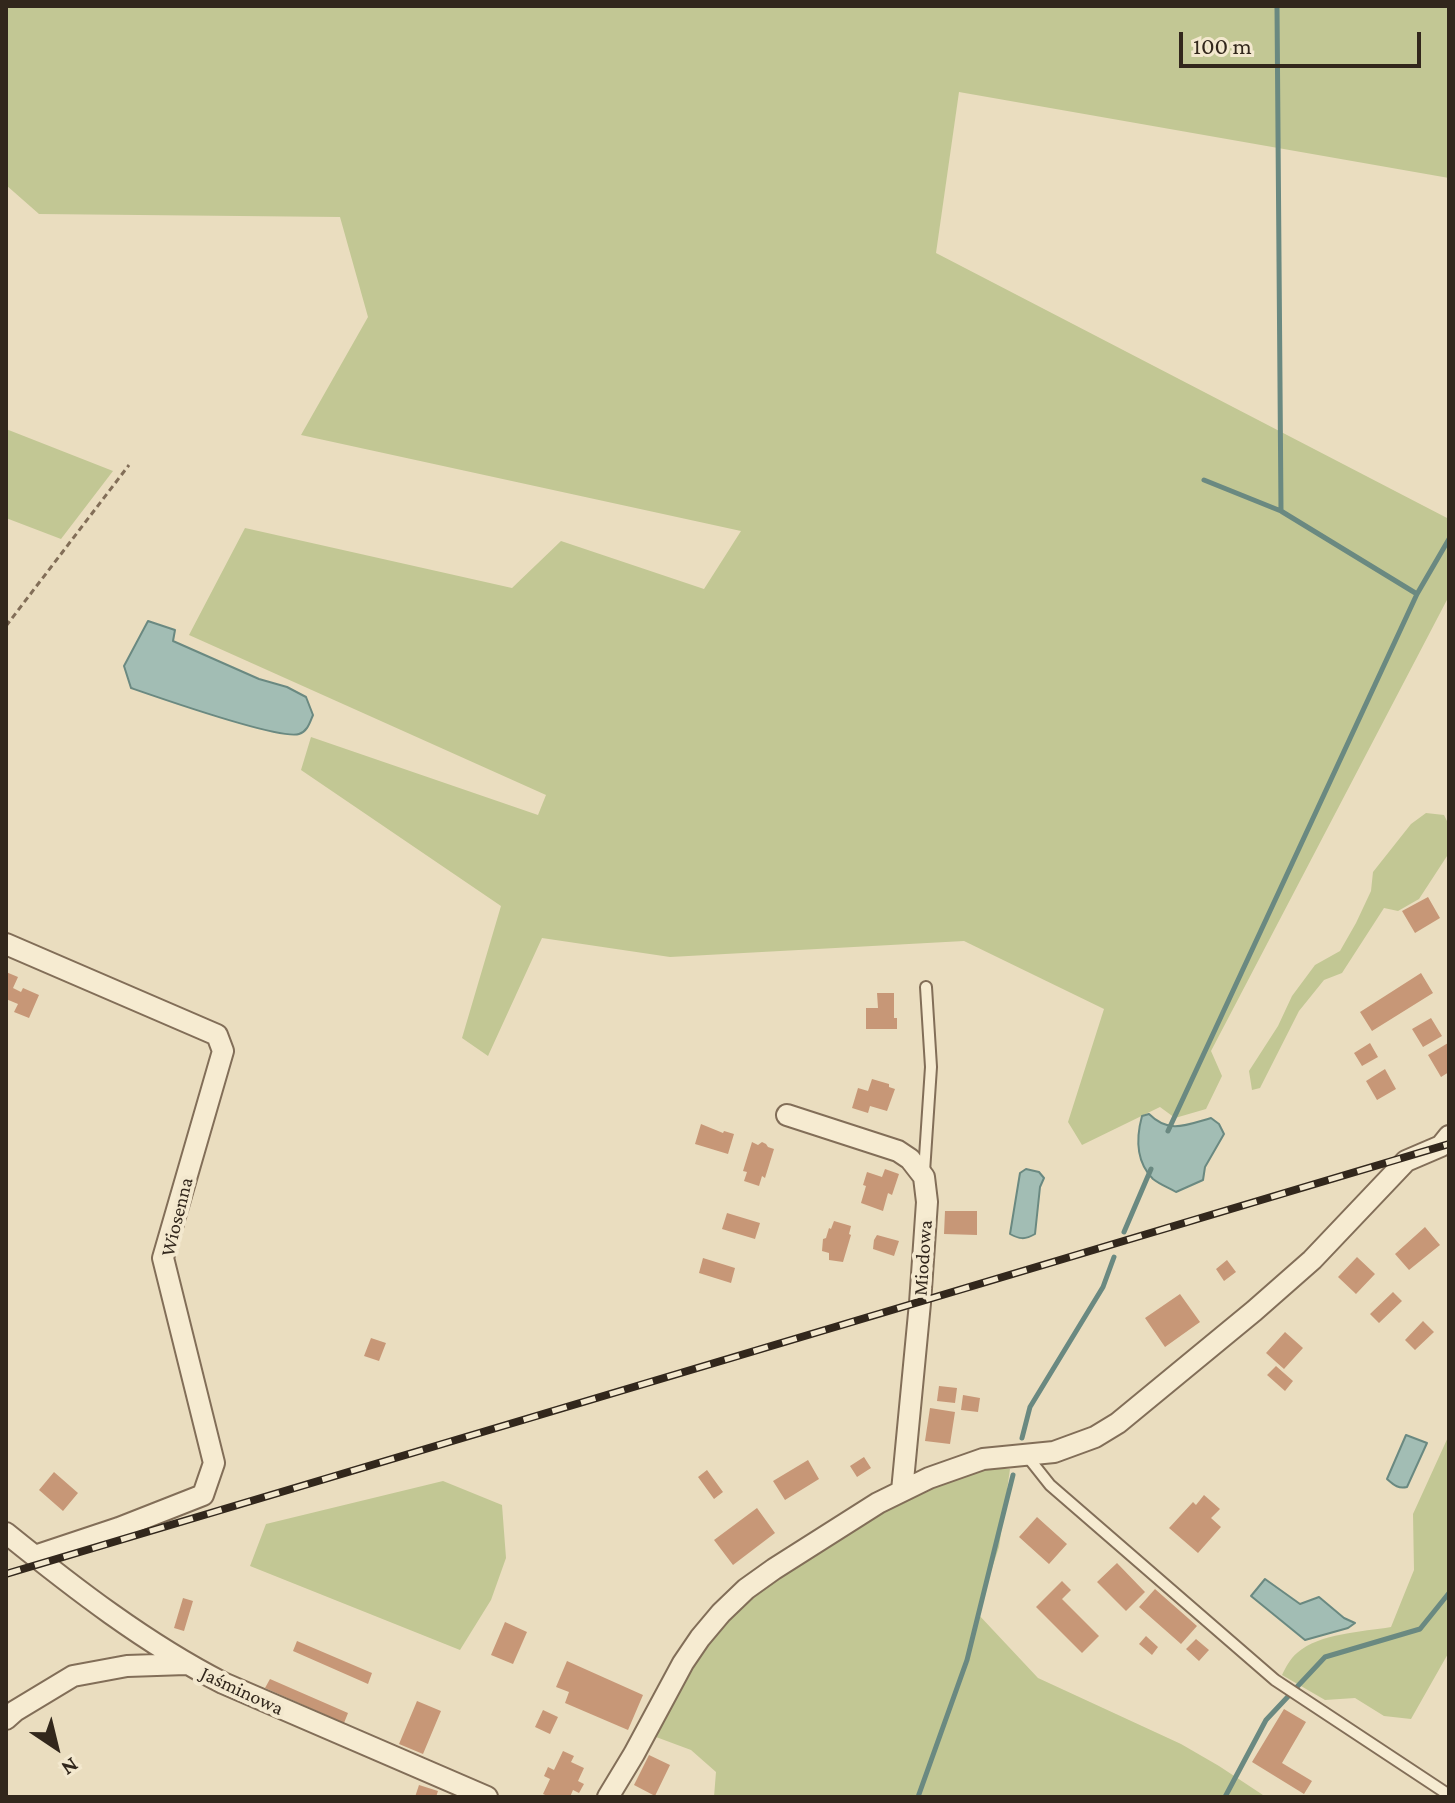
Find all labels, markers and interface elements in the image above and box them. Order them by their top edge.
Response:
scale bar [1183,16,1425,66]
text: 100 m [1193,32,1252,59]
street label: Wiosenna [156,1175,198,1259]
street label: Miodowa [908,1219,938,1297]
street label: Jaśminowa [197,1661,287,1721]
north arrow [16,1707,96,1787]
text: N [57,1753,83,1782]

